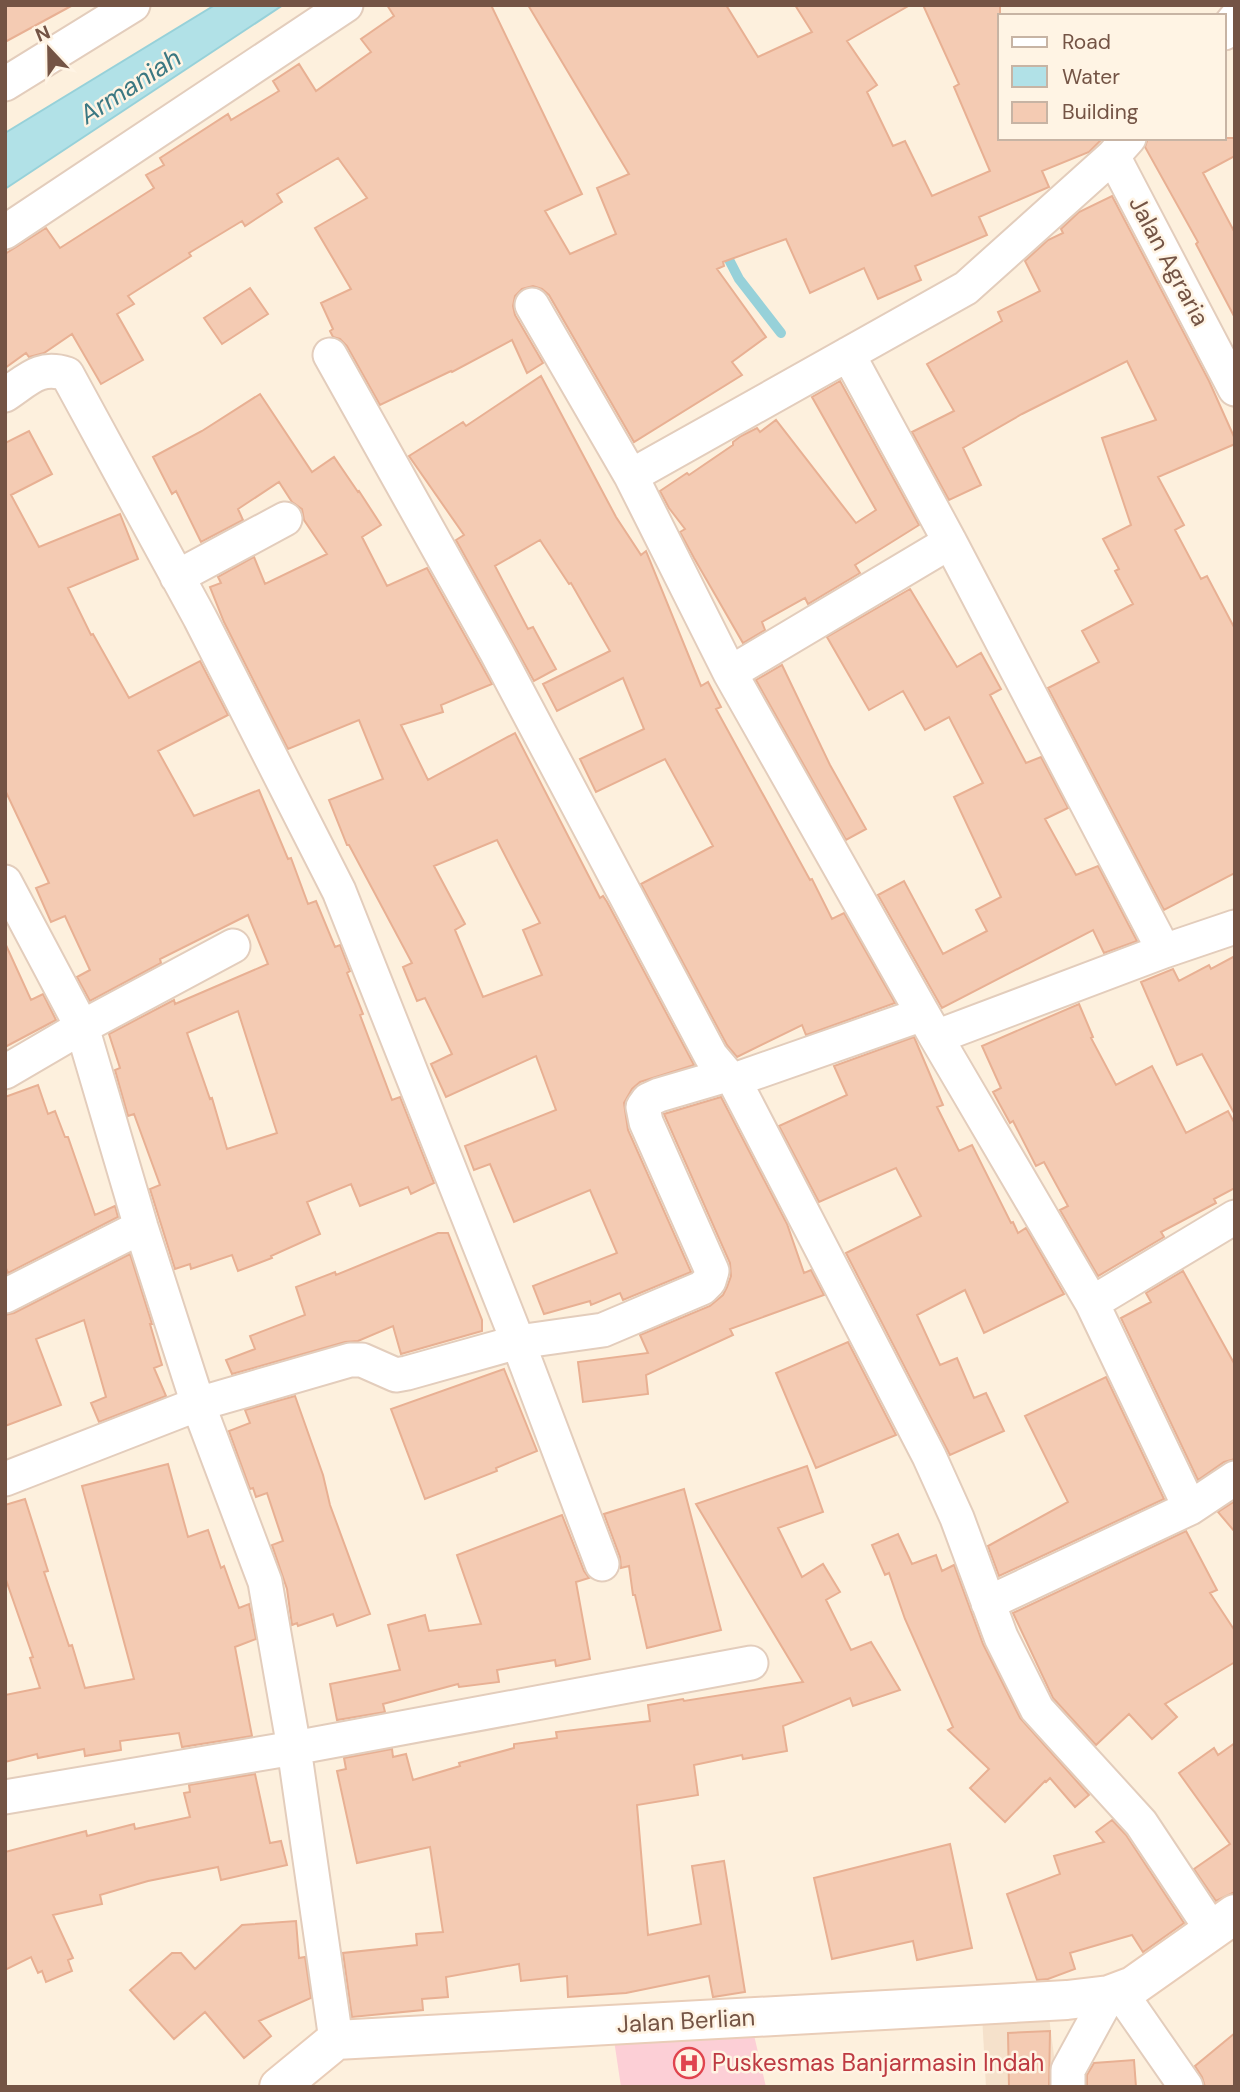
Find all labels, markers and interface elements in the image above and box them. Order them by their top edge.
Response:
north arrow [14,14,84,84]
legend [998,14,1226,140]
text: N [32,20,54,48]
text: Road [1062,28,1111,56]
water label: Armaniah [72,40,187,132]
text: Water [1062,63,1120,91]
text: Building [1062,98,1139,126]
street label: Jalan Agraria [1122,191,1217,331]
street label: Jalan Berlian [616,2001,756,2040]
hospital icon: Puskesmas Banjarmasin Indah [672,2046,706,2080]
place label: Puskesmas Banjarmasin Indah [712,2047,1044,2078]

